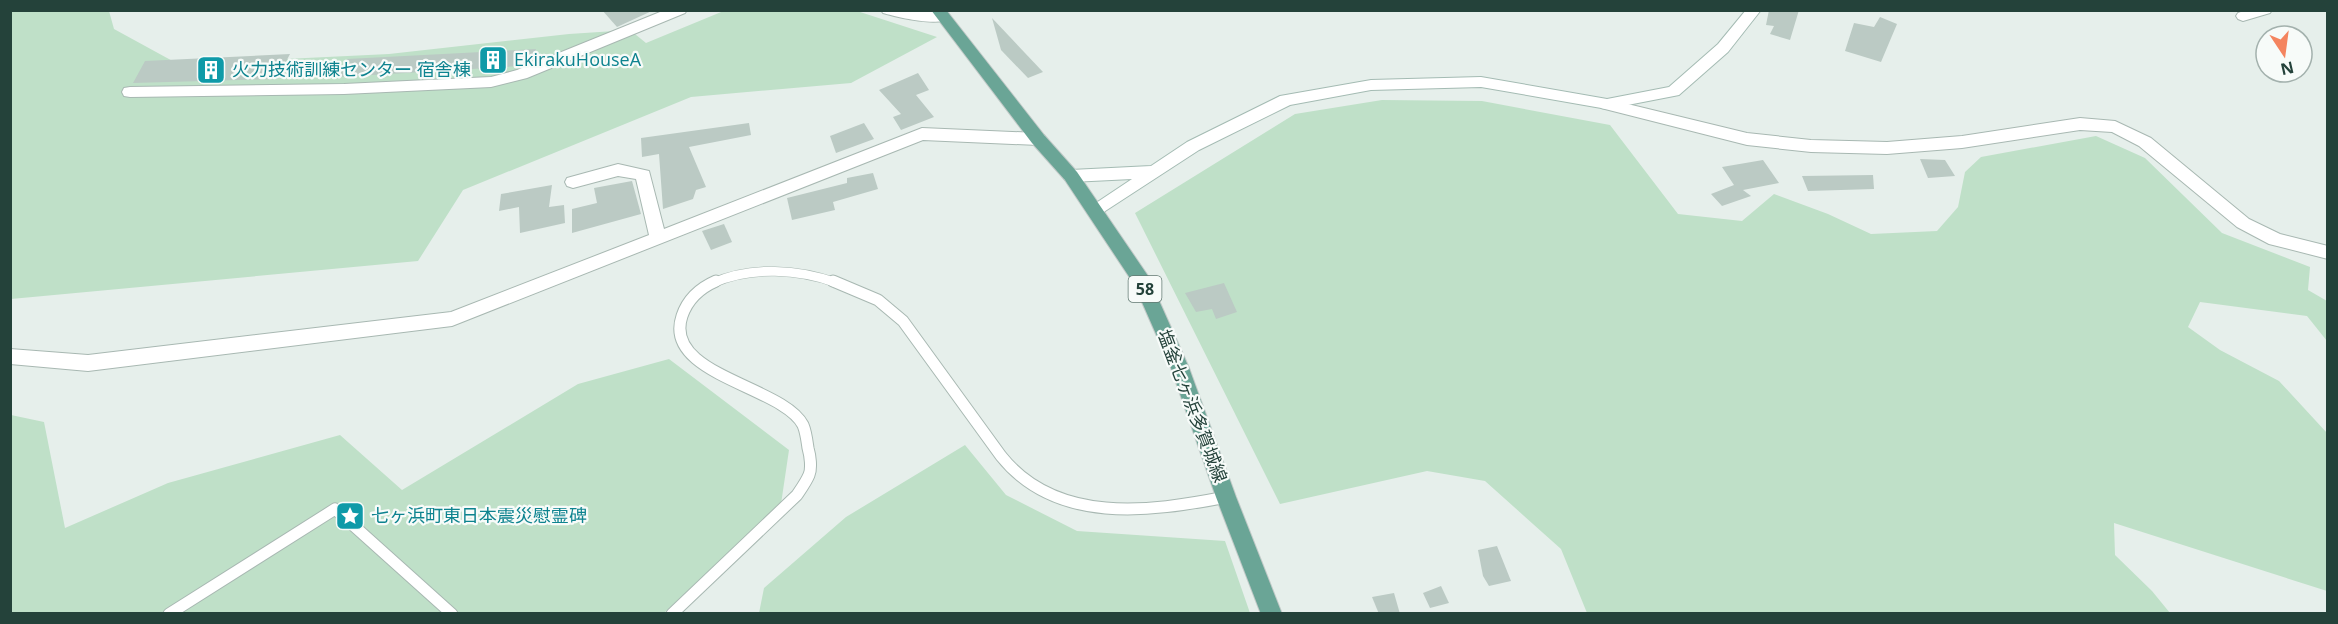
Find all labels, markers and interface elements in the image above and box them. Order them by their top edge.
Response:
north arrow [2254,24,2314,84]
building icon: EkirakuHouseA [477,44,509,76]
place label: EkirakuHouseA [514,47,642,71]
building icon: 火力技術訓練センター 宿舎棟 [195,54,227,86]
text: N [2279,56,2296,81]
place label: 火力技術訓練センター 宿舎棟 [232,57,471,81]
road number: 58 [1128,276,1162,302]
street label: 塩釜七ヶ浜多賀城線 [1153,326,1233,486]
place icon: 七ヶ浜町東日本震災慰霊碑 [334,500,366,532]
place label: 七ヶ浜町東日本震災慰霊碑 [371,503,587,527]

